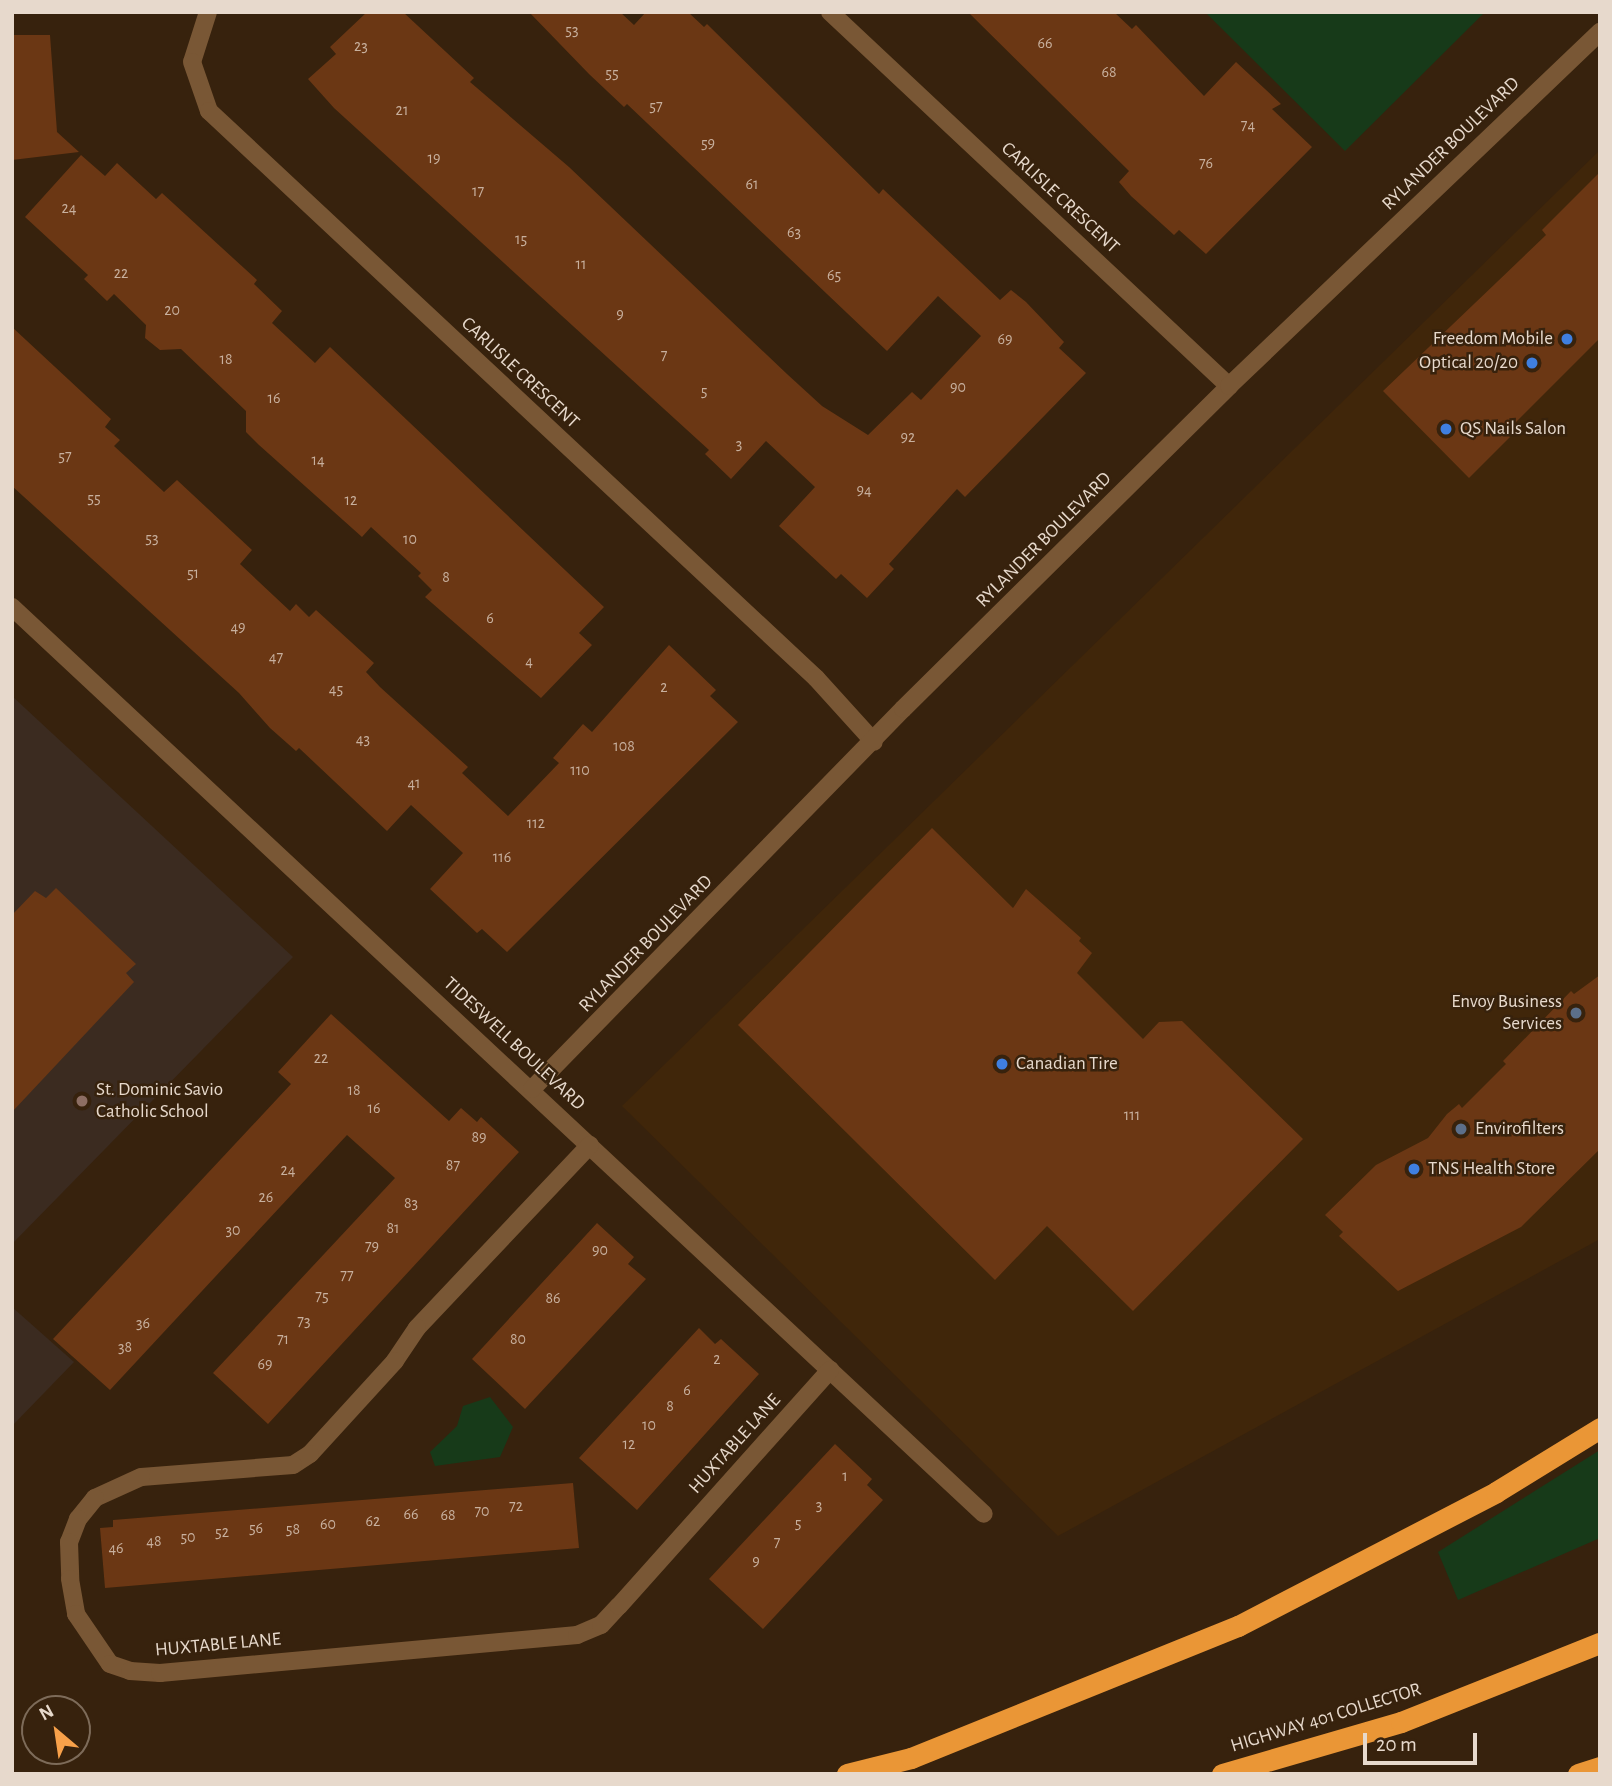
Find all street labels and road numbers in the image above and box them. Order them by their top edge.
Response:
street label: RYLANDER BOULEVARD [1378,72,1524,216]
street label: CARLISLE CRESCENT [996,137,1124,259]
street label: CARLISLE CRESCENT [456,312,584,434]
street label: RYLANDER BOULEVARD [971,467,1117,613]
street label: RYLANDER BOULEVARD [574,871,718,1017]
street label: TIDESWELL BOULEVARD [439,973,589,1115]
street label: HUXTABLE LANE [684,1389,786,1499]
street label: HUXTABLE LANE [154,1628,282,1662]
street label: HIGHWAY 401 COLLECTOR [1228,1678,1424,1758]

